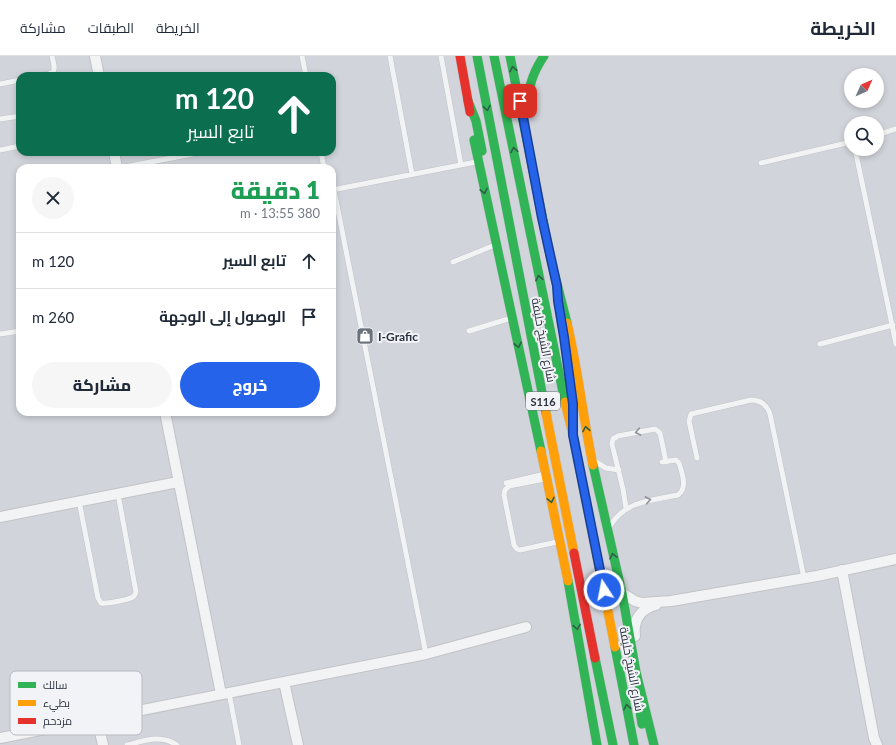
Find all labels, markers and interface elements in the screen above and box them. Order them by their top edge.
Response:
text: الخريطة [810,16,876,39]
text: مشاركة [20,19,66,36]
text: الطبقات [88,19,134,36]
text: الخريطة [156,19,200,36]
one-way arrow [509,66,518,72]
north arrow [844,68,884,108]
map controls [844,68,884,156]
text: 120 m [175,81,254,115]
pin [503,84,537,118]
icon: ahead [268,88,320,140]
icon: arrive [509,90,531,112]
one-way arrow [482,105,490,111]
button: search [844,116,884,156]
text: تابع السير [187,120,254,142]
one-way arrow [510,147,518,153]
text: 1 دقيقة [231,175,320,204]
button: close [32,177,74,219]
one-way arrow [480,188,488,194]
text: 380 m · 13:55 [240,205,320,221]
icon: ahead [298,250,320,272]
text: تابع السير [223,251,286,269]
text: 120 m [32,252,74,270]
one-way arrow [536,274,544,281]
street label: شارع الشيخ خليفة [527,296,560,384]
icon: arrive [298,306,320,328]
text: الوصول إلى الوجهة [159,307,286,325]
text: 260 m [32,308,74,326]
shop icon: I-Grafic [355,326,375,346]
place label: I-Grafic [378,329,418,344]
one-way arrow [514,342,522,348]
button: مشاركة [32,362,172,408]
button: خروج [180,362,320,408]
road number: S116 [526,392,560,410]
one-way arrow [582,426,591,433]
one-way arrow [635,428,641,436]
one-way arrow [546,497,554,503]
one-way arrow [645,497,652,505]
one-way arrow [610,553,618,560]
position arrow [583,569,625,611]
one-way arrow [572,624,580,630]
street label: شارع الشيخ خليفة [615,625,648,713]
legend [10,671,142,735]
text: سالك [43,678,67,691]
text: بطيء [43,696,70,712]
one-way arrow [623,704,632,710]
text: مزدحم [43,714,72,729]

